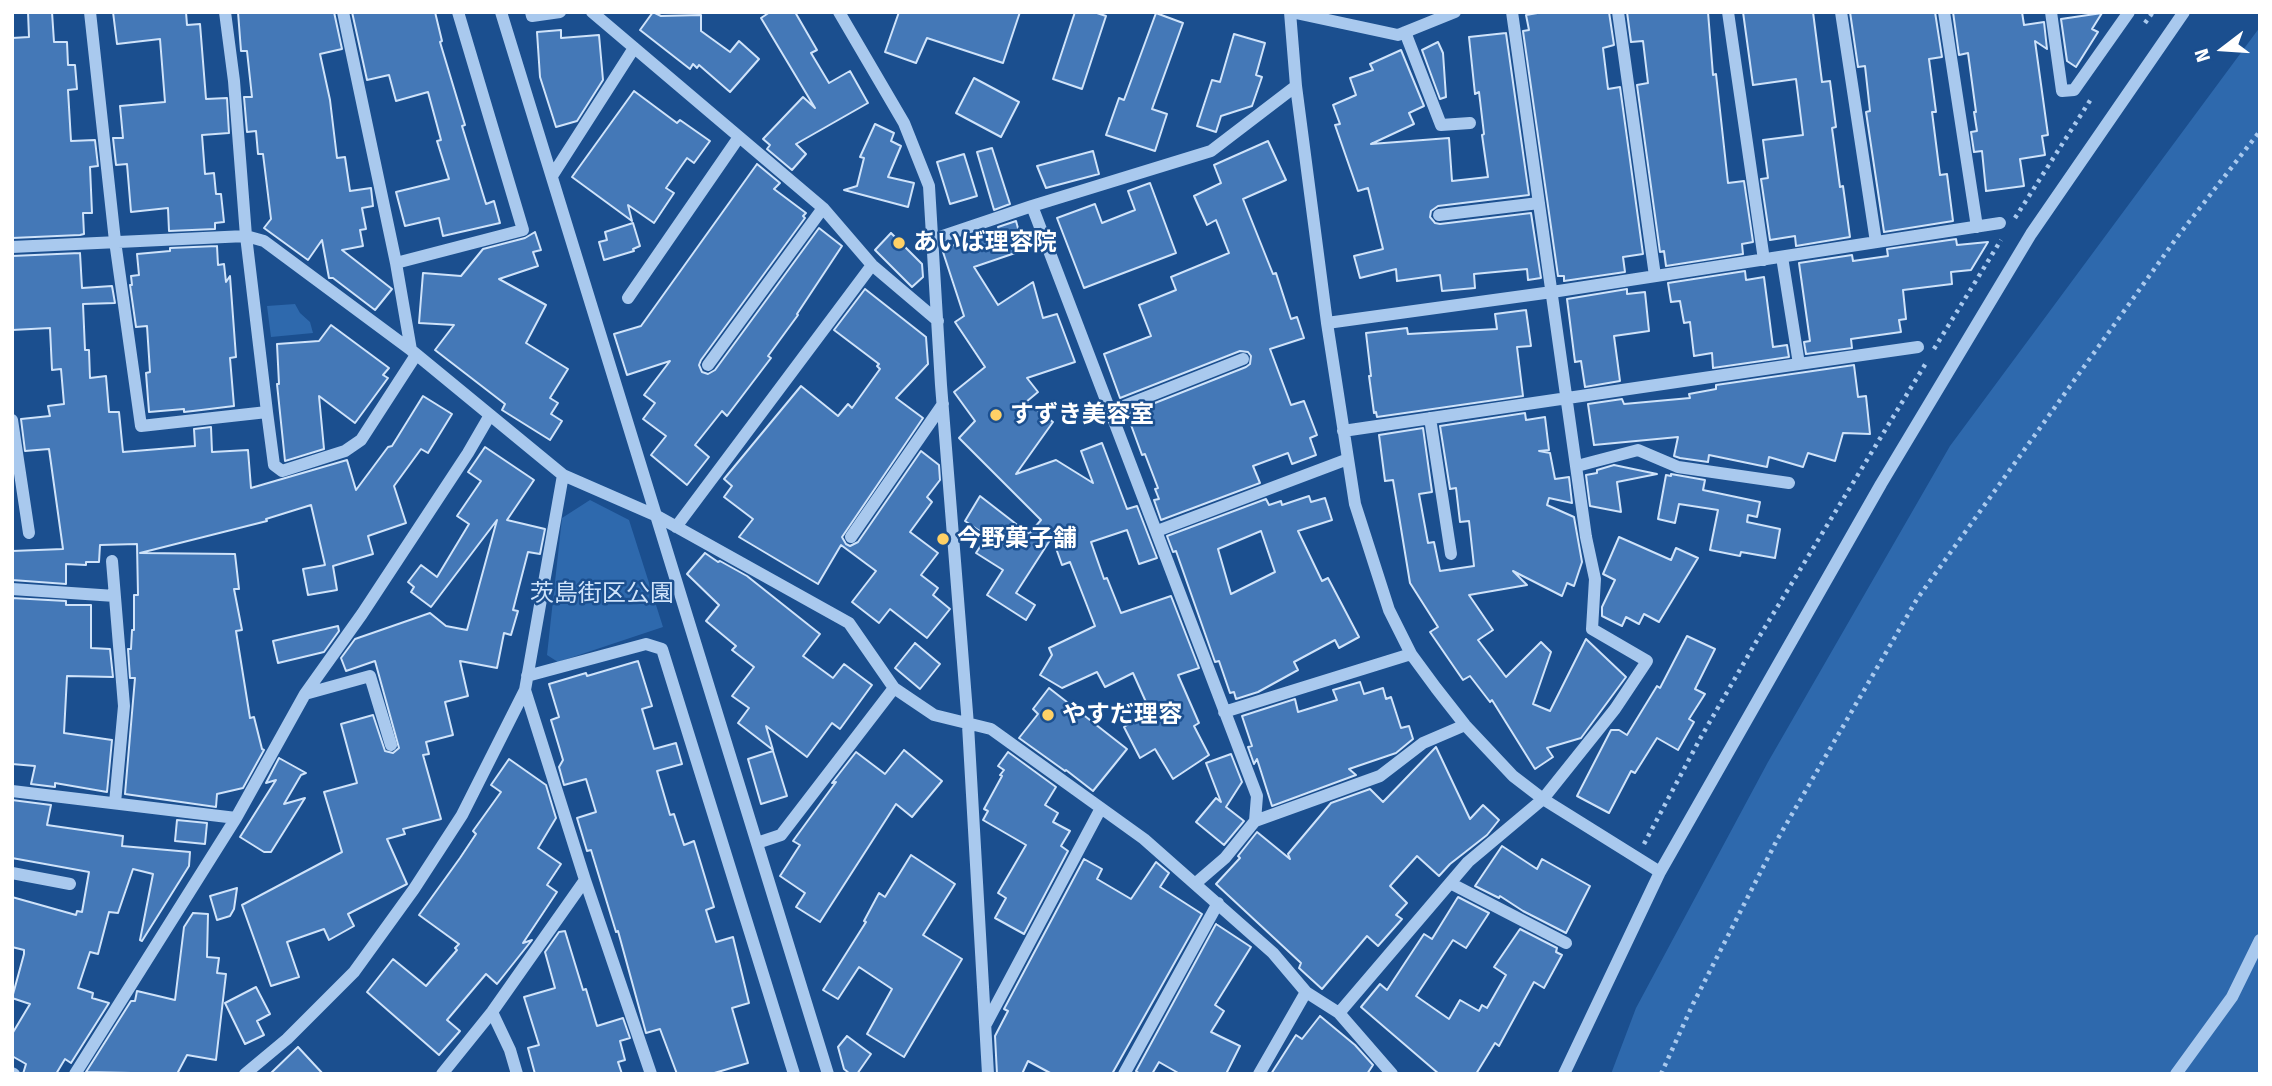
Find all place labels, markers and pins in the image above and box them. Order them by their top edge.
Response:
place label: あいば理容院 [913,229,1057,257]
marker: あいば理容院 [891,235,907,251]
place label: すずき美容室 [1010,401,1154,429]
marker: すずき美容室 [988,407,1004,423]
place label: 今野菓子舗 [957,525,1077,553]
marker: 今野菓子舗 [935,531,951,547]
place label: やすだ理容 [1062,701,1182,729]
marker: やすだ理容 [1040,707,1056,723]

